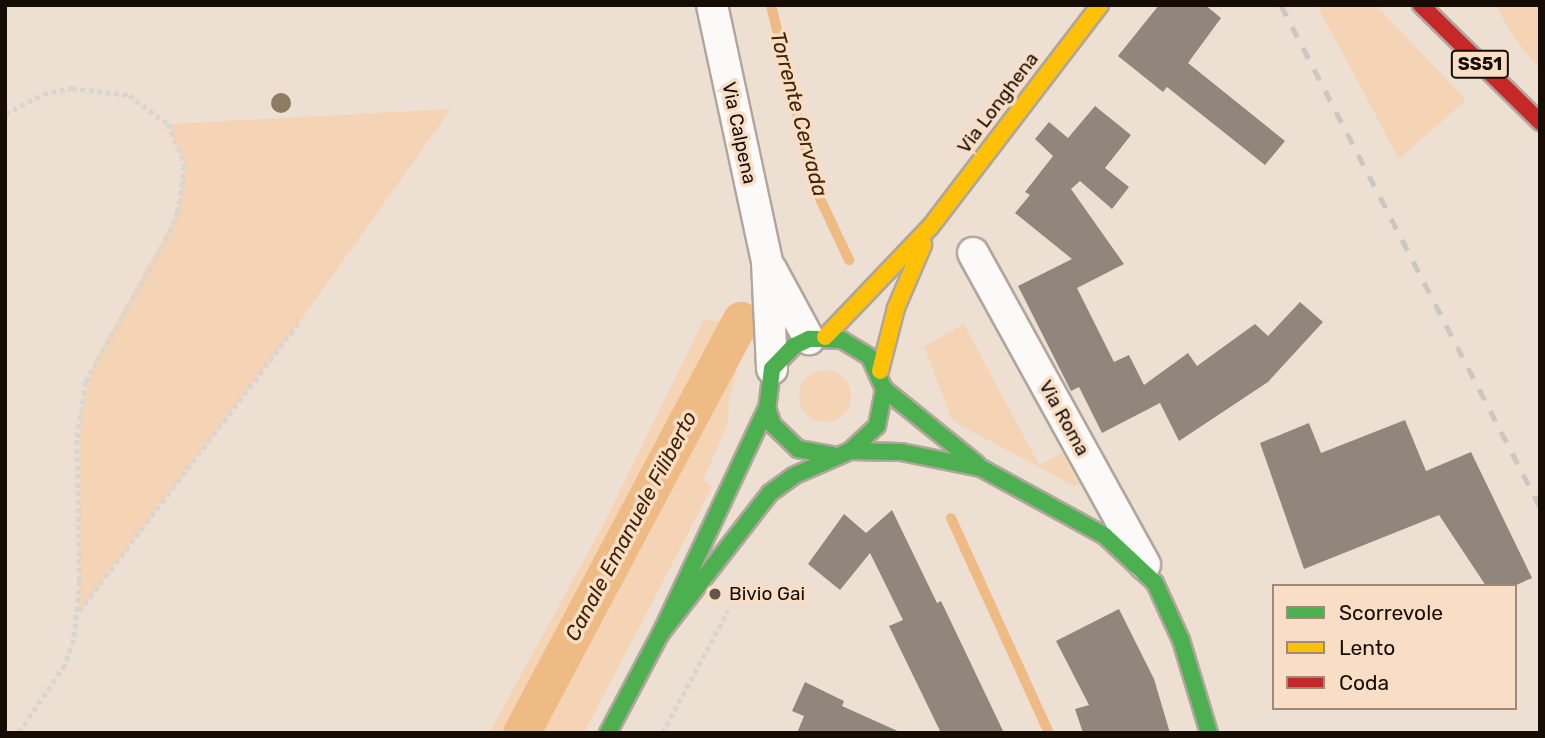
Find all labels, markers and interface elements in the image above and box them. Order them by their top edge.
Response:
water label: Torrente Cervada [765,29,833,199]
street label: Via Longhena [953,48,1043,158]
road number: SS51 [1450,50,1510,78]
street label: Via Calpena [717,80,761,186]
street label: Via Roma [1034,376,1094,460]
water label: Canale Emanuele Filiberto [560,407,702,645]
place label: Bivio Gai [729,583,805,605]
legend [1272,584,1517,710]
marker: Bivio Gai [707,586,723,602]
text: Scorrevole [1339,600,1443,625]
text: Lento [1339,635,1395,660]
text: Coda [1339,670,1389,695]

